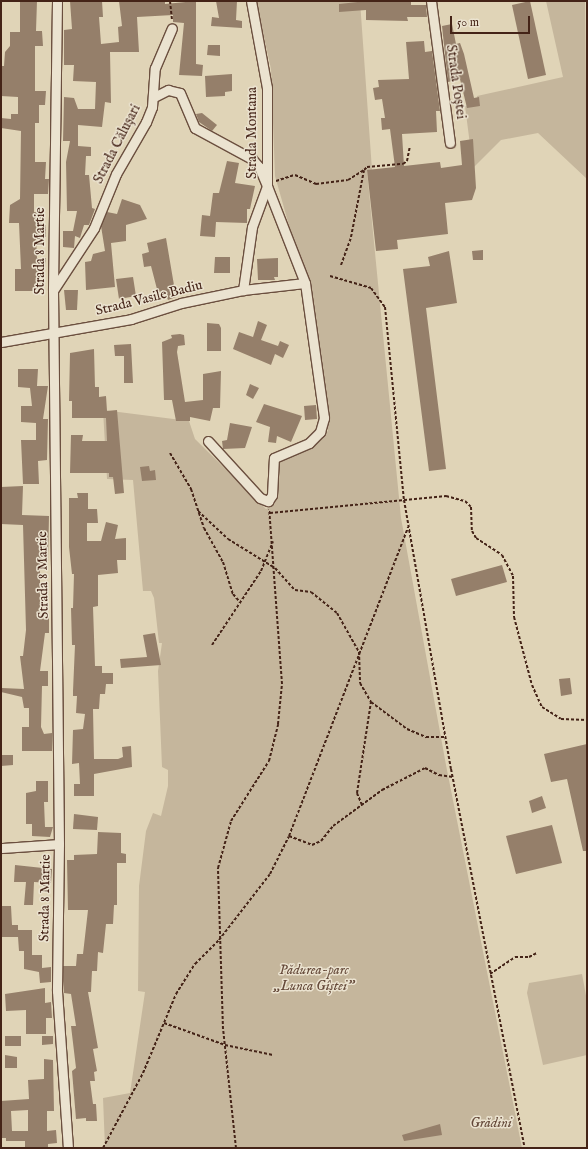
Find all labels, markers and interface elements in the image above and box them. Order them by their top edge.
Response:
scale bar [452,8,532,34]
text: 50 m [457,15,479,30]
street label: Strada Poștei [442,44,470,120]
street label: Strada Montana [244,87,260,179]
street label: Strada Călușari [90,102,144,186]
street label: Strada 8 Martie [32,207,48,295]
street label: Strada Vasile Badiu [94,277,204,319]
street label: Strada 8 Martie [34,531,52,619]
street label: Strada 8 Martie [36,854,54,942]
park label: Pădurea-parc „Lunca Gîștei” [274,962,354,994]
park label: Grădini [470,1115,512,1131]

